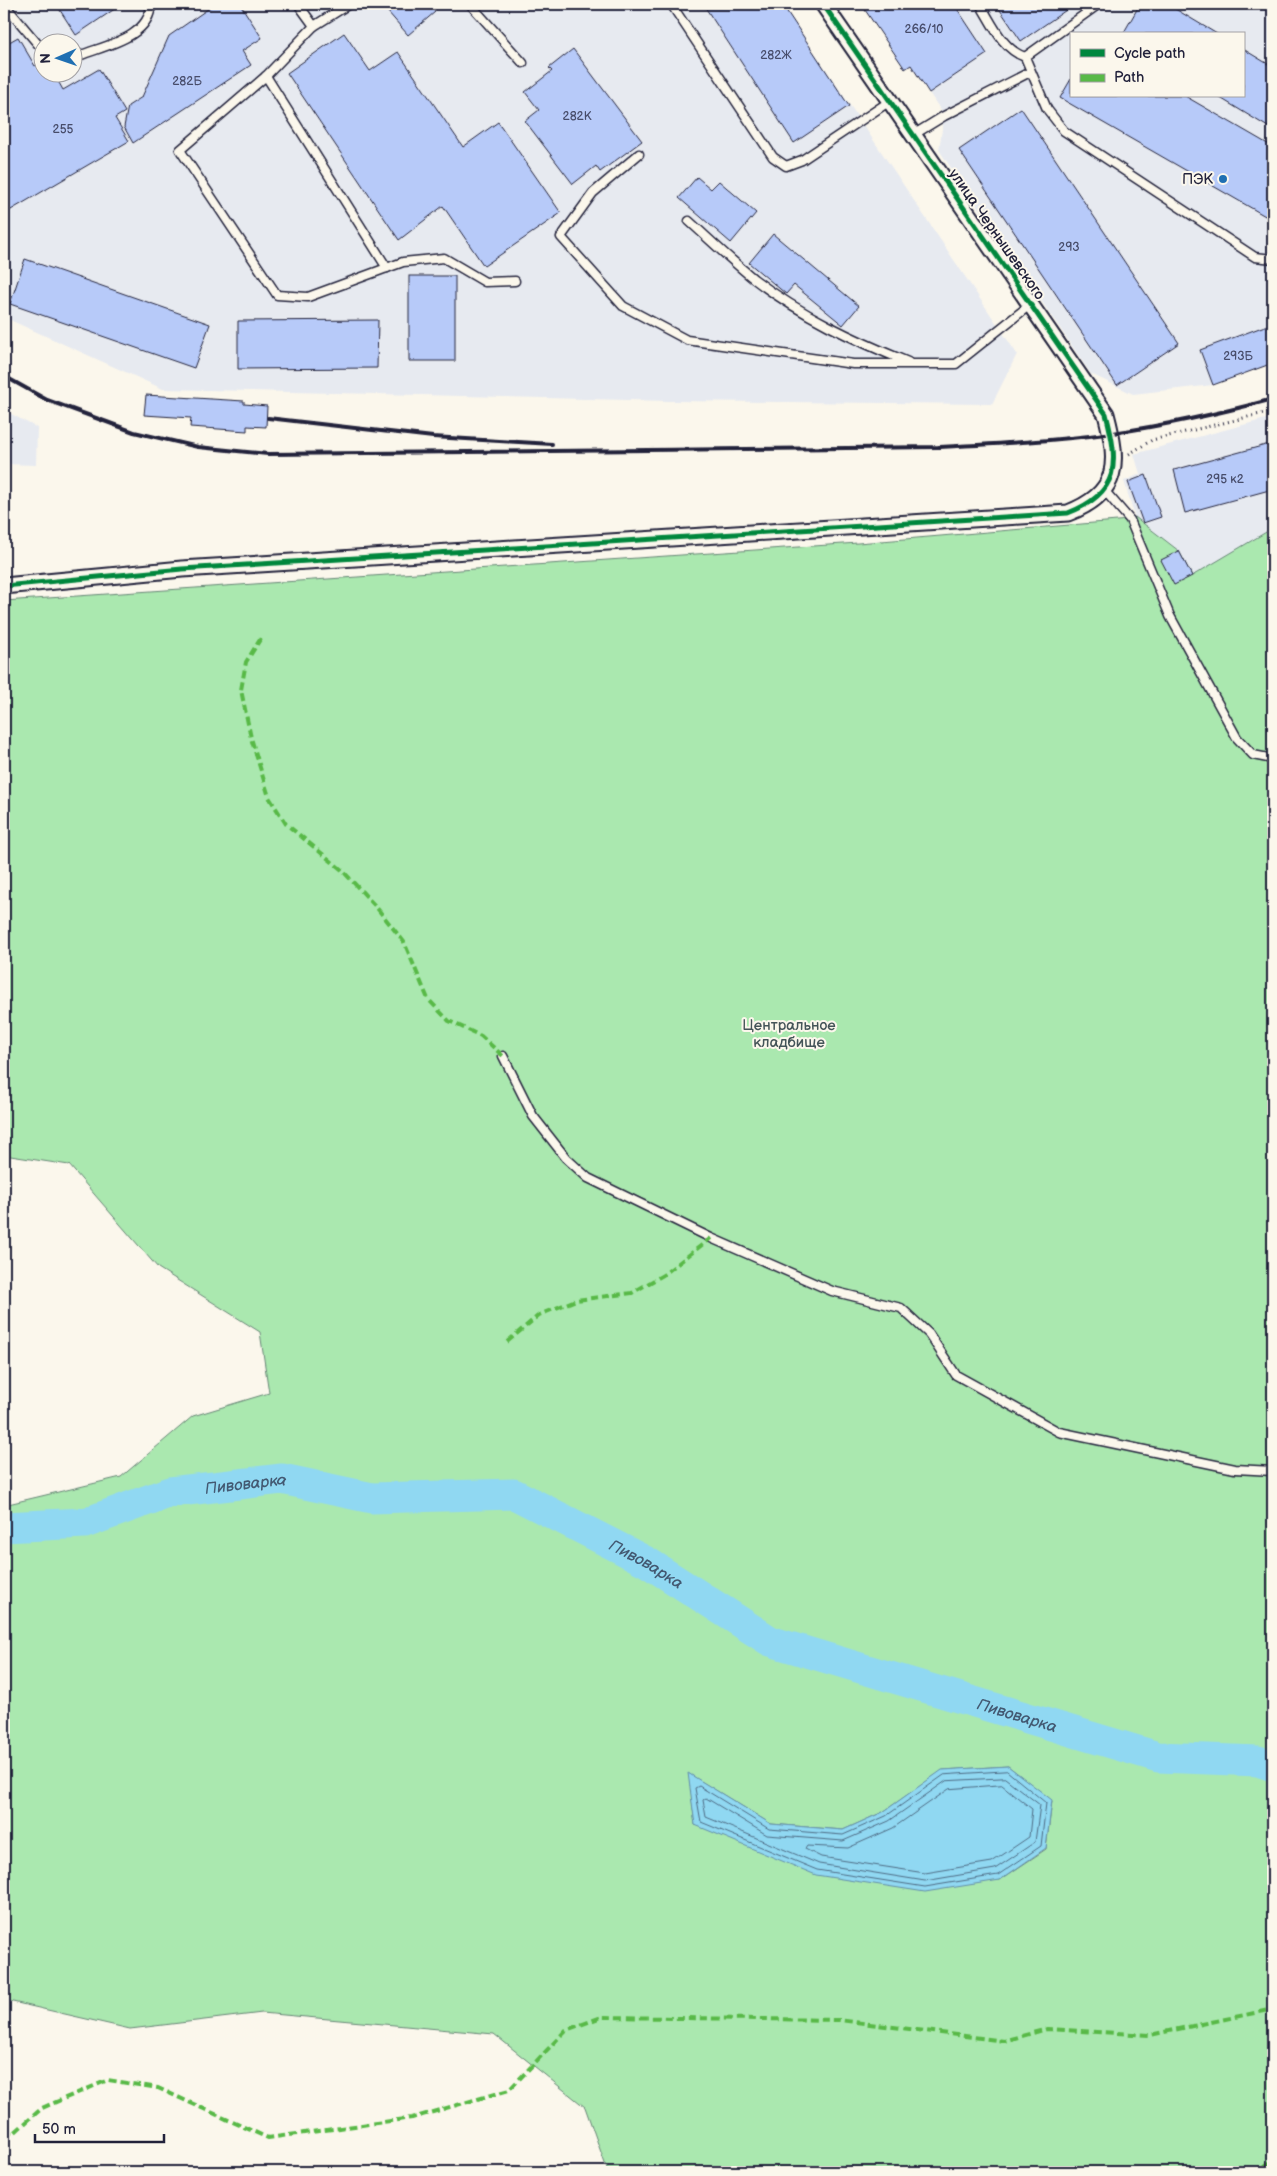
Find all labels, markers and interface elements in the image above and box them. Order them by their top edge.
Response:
house number: 266/10 [905,22,943,37]
north arrow [32,32,82,82]
legend [1070,32,1244,98]
text: Cycle path [1114,44,1185,63]
house number: 282Ж [760,48,792,63]
text: N [37,53,54,64]
text: Path [1114,68,1144,87]
house number: 282Б [172,74,202,89]
house number: 282К [563,109,592,124]
house number: 255 [53,122,74,137]
street label: улица Чернышевского [944,165,1049,304]
place label: ПЭК [1182,170,1213,189]
marker: ПЭК [1217,173,1229,185]
house number: 293 [1058,240,1080,255]
house number: 293Б [1223,349,1254,364]
house number: 295 к2 [1206,472,1244,487]
park label: Центральное кладбище [742,1016,836,1052]
water label: Пивоварка [204,1470,289,1499]
water label: Пивоварка [605,1536,686,1594]
water label: Пивоварка [975,1695,1059,1737]
scale bar [35,2111,164,2143]
text: 50 m [42,2120,76,2139]

